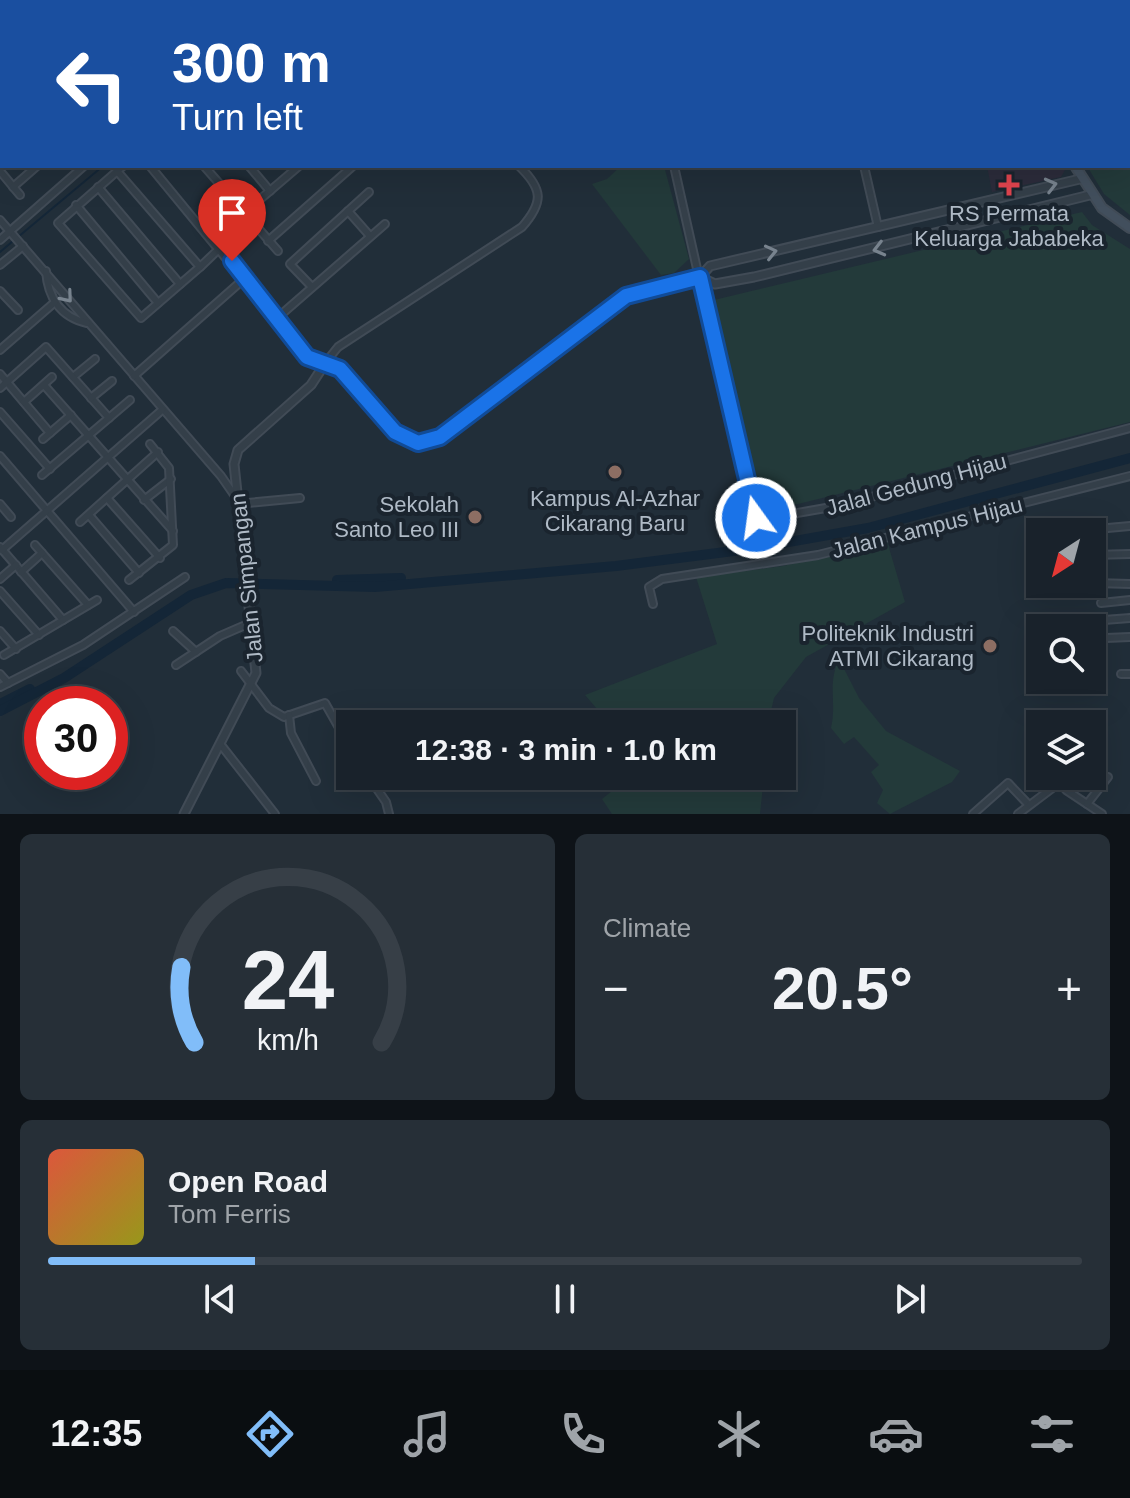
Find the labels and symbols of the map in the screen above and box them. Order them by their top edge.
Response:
marker: RS Permata Keluarga Jababeka [998,174,1020,196]
one-way arrow [1044,178,1058,195]
pin [198,179,266,261]
place label: RS Permata Keluarga Jababeka [914,201,1105,251]
one-way arrow [873,240,886,257]
one-way arrow [764,244,778,261]
one-way arrow [57,288,72,302]
street label: Jalal Gedung Hijau [823,448,1009,521]
marker: Kampus Al-Azhar Cikarang Baru [606,463,624,481]
position arrow [714,476,798,560]
place label: Kampus Al-Azhar Cikarang Baru [530,486,700,536]
street label: Jalan Simpangan [225,492,268,664]
place label: Sekolah Santo Leo III [334,492,459,542]
street label: Jalan Kampus Hijau [829,492,1025,563]
marker: Sekolah Santo Leo III [466,508,484,526]
north arrow [1026,518,1106,598]
place label: Politeknik Industri ATMI Cikarang [802,621,974,671]
marker: Politeknik Industri ATMI Cikarang [981,637,999,655]
speed limit sign: 30 [24,686,128,790]

